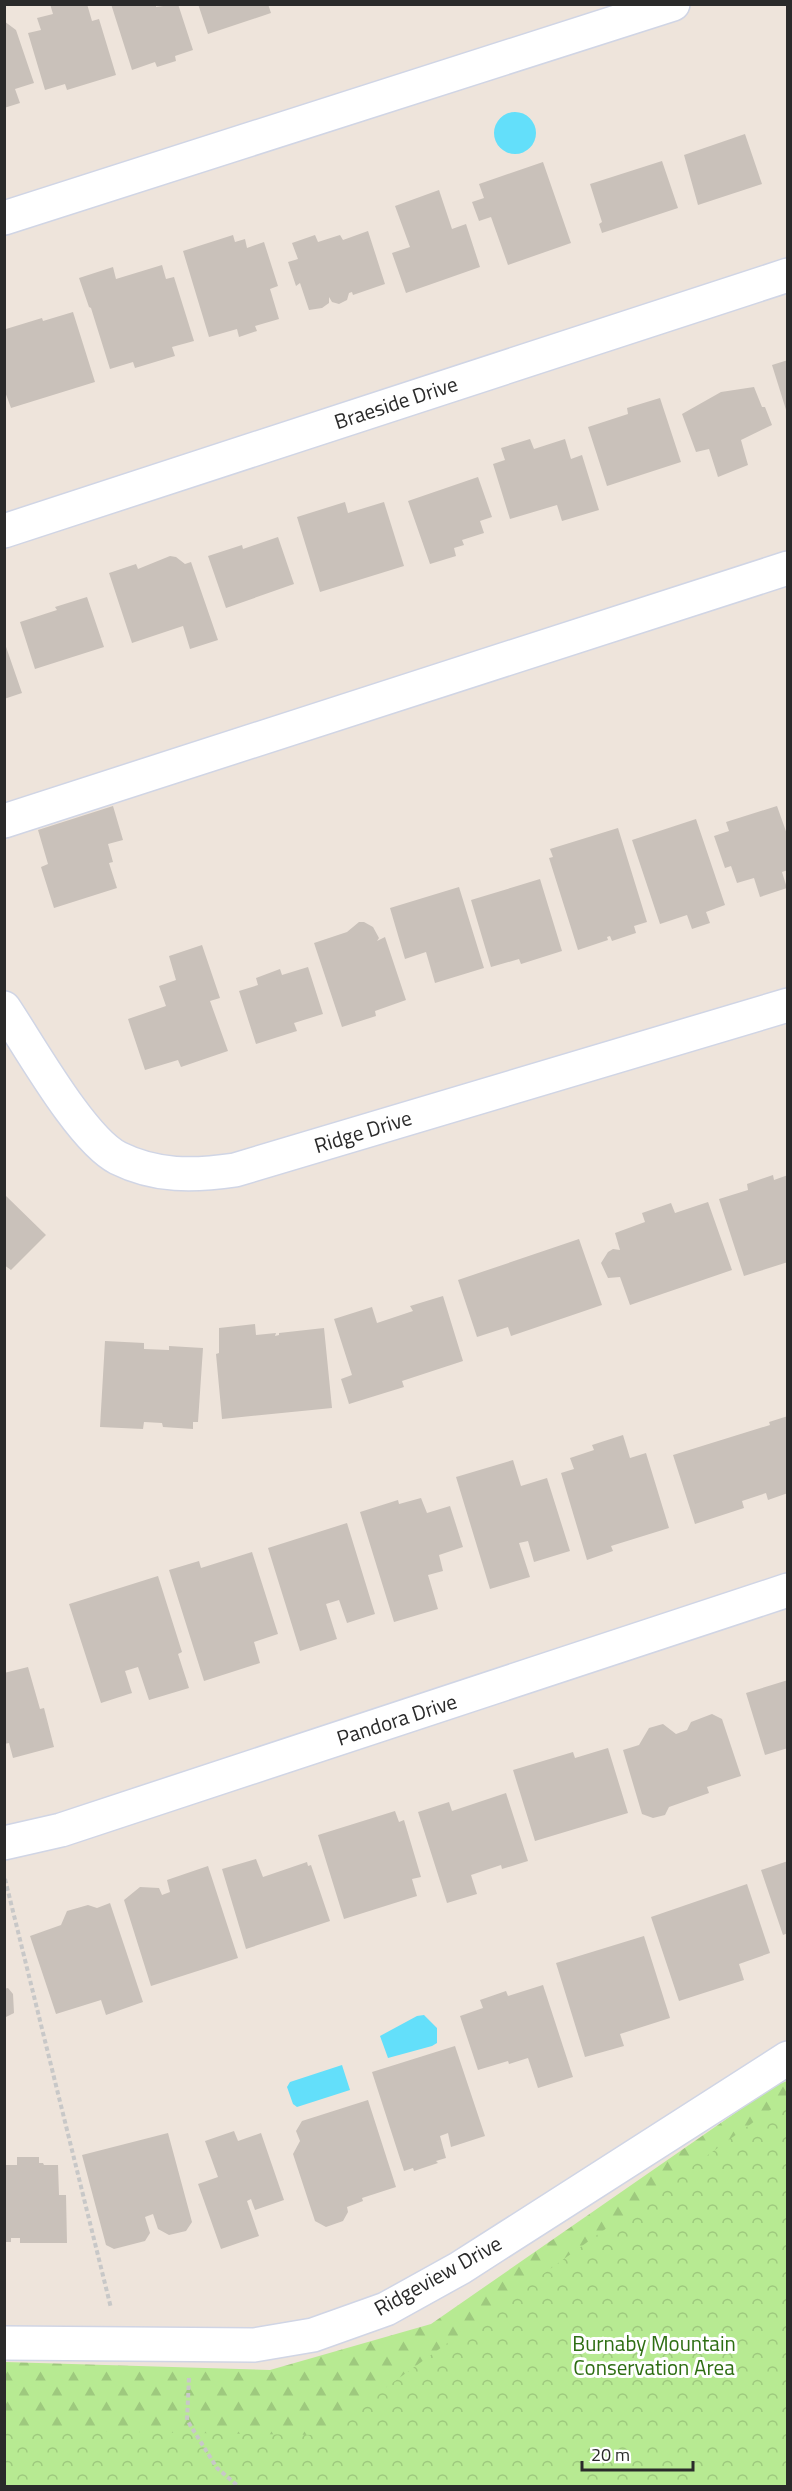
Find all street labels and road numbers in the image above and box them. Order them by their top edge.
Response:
street label: Braeside Drive [330,367,461,437]
street label: Ridge Drive [310,1101,415,1161]
street label: Pandora Drive [332,1685,461,1754]
street label: Ridgeview Drive [368,2227,507,2323]

